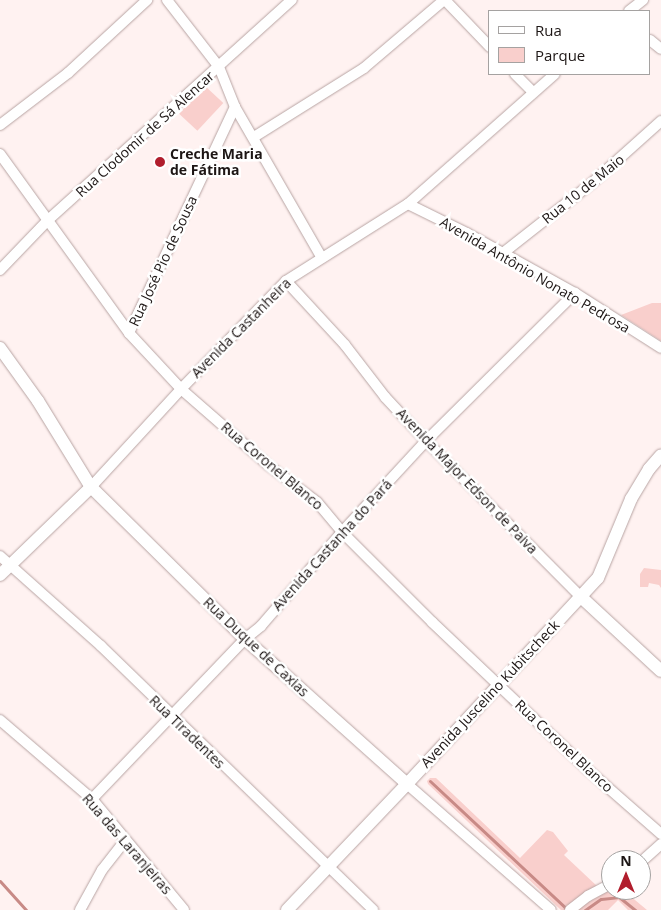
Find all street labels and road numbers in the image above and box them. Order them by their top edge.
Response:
street label: Rua Clodomir de Sá Alencar [72,67,218,201]
street label: Rua 10 de Maio [539,151,627,227]
street label: Rua José Pio de Sousa [125,193,201,329]
street label: Avenida Antônio Nonato Pedrosa [437,214,633,336]
street label: Avenida Castanheira [188,275,294,381]
street label: Avenida Major Edson de Paiva [393,405,541,557]
street label: Rua Coronel Blanco [218,419,326,513]
street label: Avenida Castanha do Pará [269,476,395,614]
street label: Rua Duque de Caxias [200,594,312,700]
street label: Avenida Juscelino Kubitscheck [417,617,563,771]
street label: Rua Tiradentes [146,692,228,772]
street label: Rua Coronel Blanco [512,696,616,796]
street label: Rua das Laranjeiras [79,790,175,898]

